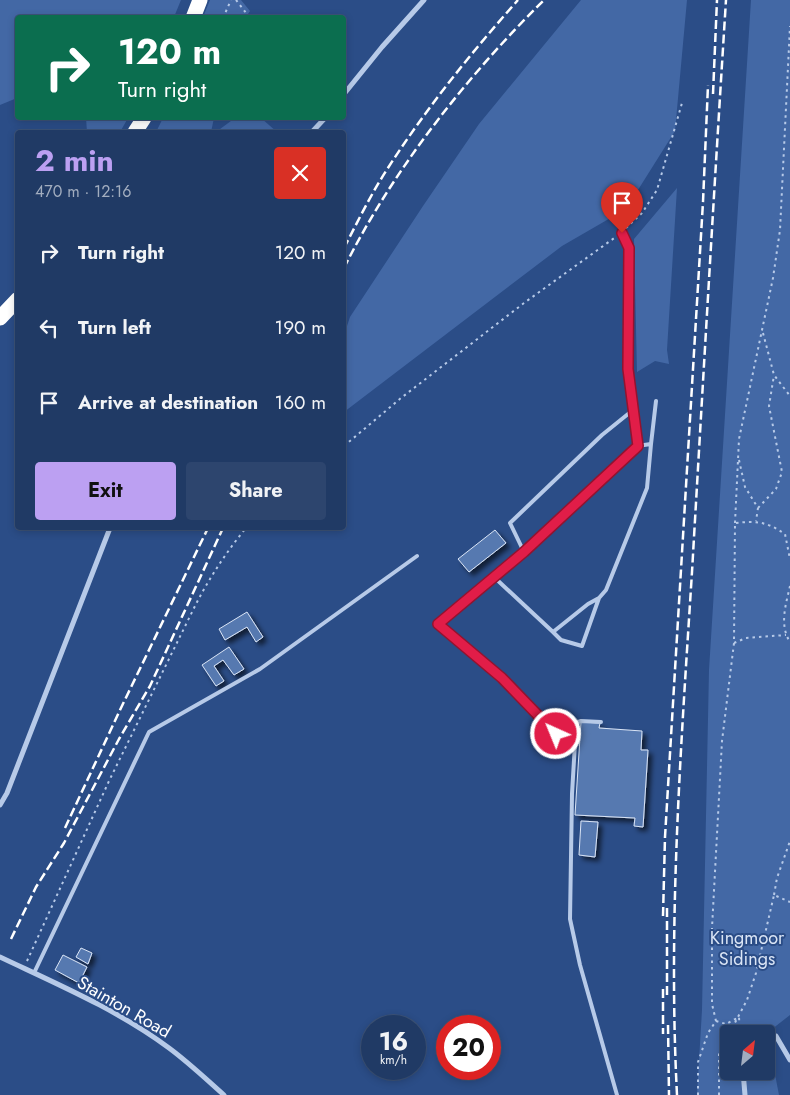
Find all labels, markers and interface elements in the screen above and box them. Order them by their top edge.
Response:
text: 120 m [118,27,221,77]
icon: right [35,35,100,100]
text: Turn right [118,73,206,105]
text: 2 min [35,139,114,182]
button: close [274,147,326,199]
text: 470 m · 12:16 [35,180,132,203]
pin [601,182,643,233]
icon: arrive [608,189,636,217]
icon: right [35,239,63,267]
text: Turn right [78,239,164,266]
text: 120 m [275,239,326,266]
icon: left [35,314,63,342]
text: Turn left [78,314,151,341]
text: 190 m [275,314,326,341]
icon: arrive [35,389,63,417]
text: Arrive at destination [78,389,258,416]
text: 160 m [275,389,326,416]
button: Exit [35,462,176,520]
button: Share [186,462,326,520]
position arrow [529,707,581,759]
park label: Kingmoor Sidings [710,925,785,972]
street label: Stainton Road [72,970,176,1044]
speed limit sign: 20 [436,1015,501,1080]
text: 16 [379,1023,408,1059]
north arrow [720,1025,775,1080]
map controls [720,1025,775,1080]
text: km/h [380,1051,407,1069]

